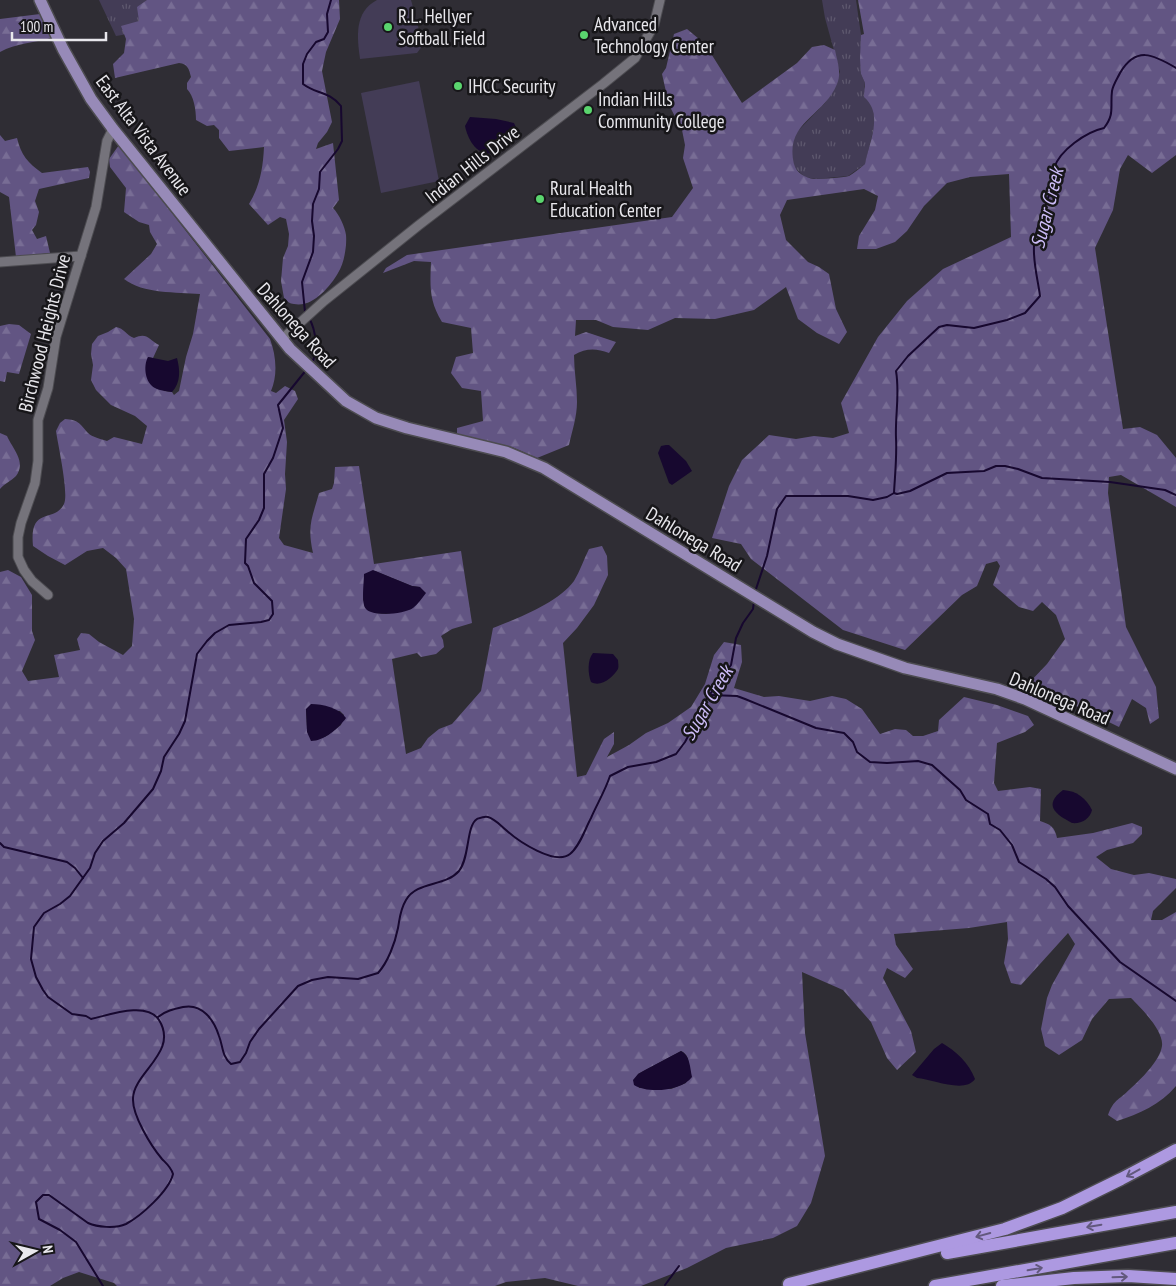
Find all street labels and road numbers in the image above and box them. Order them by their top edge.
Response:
street label: East Alta Vista Avenue [91,70,197,200]
street label: Indian Hills Drive [420,120,524,208]
street label: Birchwood Heights Drive [13,251,75,415]
street label: Dahlonega Road [252,277,342,373]
street label: Dahlonega Road [642,501,746,577]
street label: Dahlonega Road [1006,666,1114,730]

